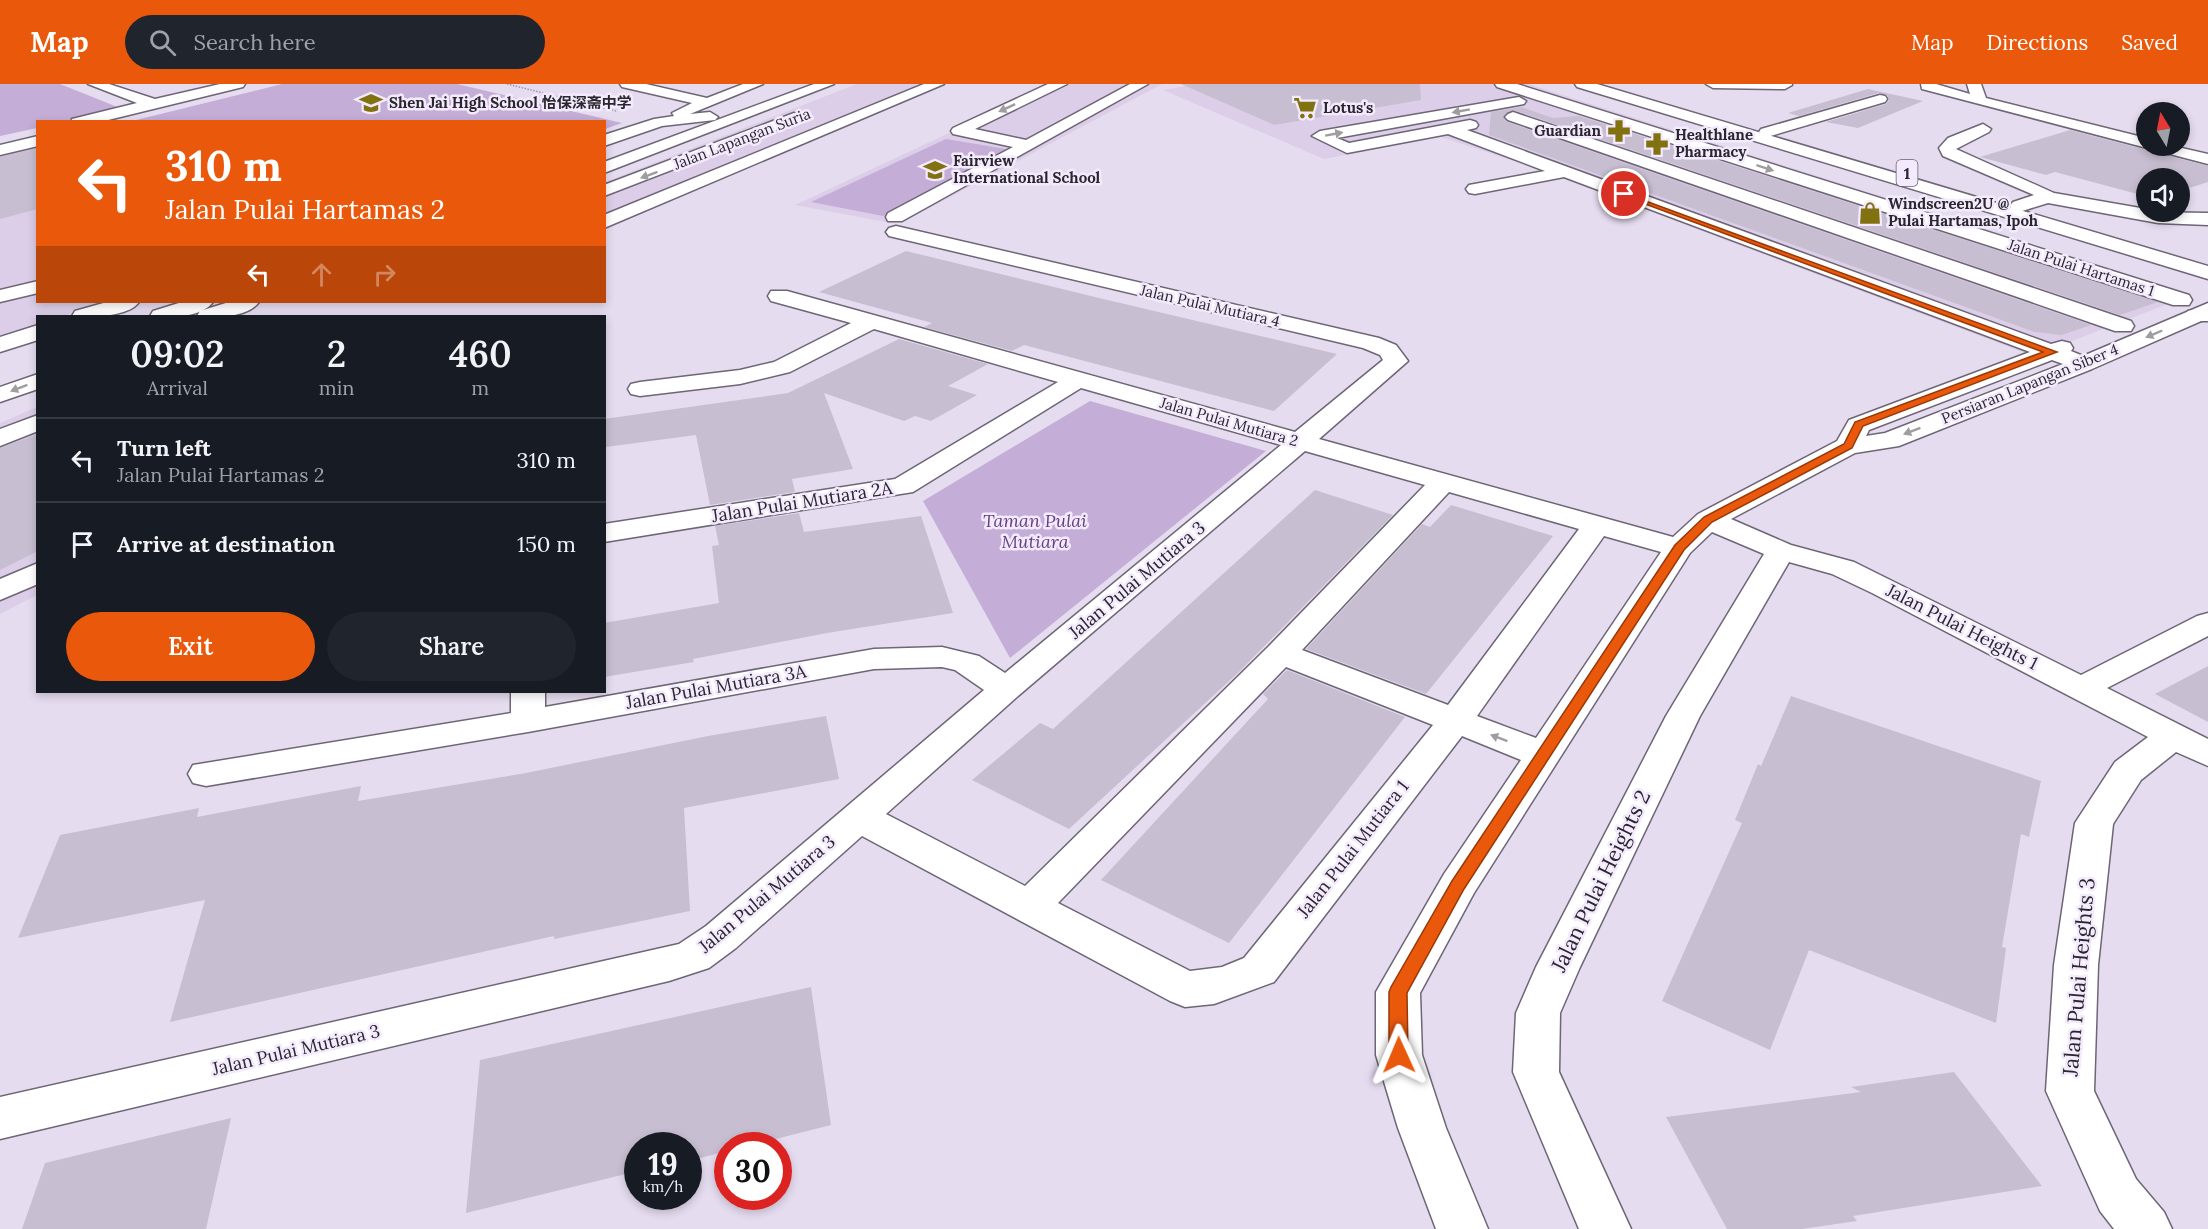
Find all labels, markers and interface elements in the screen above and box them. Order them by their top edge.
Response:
search box [125,15,545,69]
text: Map [30,24,89,60]
icon: search [146,26,179,59]
text: Search here [194,28,316,56]
text: Map [1911,29,1954,56]
text: Directions [1987,29,2088,56]
text: Saved [2121,29,2178,56]
school or university icon: Shen Jai High School 怡保深斋中学 [358,90,384,116]
place label: Shen Jai High School 怡保深斋中学 [389,93,632,112]
supermarket icon: Lotus's [1292,95,1318,121]
place label: Lotus's [1323,98,1373,117]
north arrow [2136,102,2190,156]
map controls [2136,102,2190,222]
street label: Jalan Lapangan Suria [670,104,813,174]
one-way arrow [998,104,1015,113]
one-way arrow [1451,107,1470,116]
pharmacy icon: Guardian [1606,118,1632,144]
place label: Guardian [1534,121,1601,140]
place label: Healthlane Pharmacy [1675,125,1753,161]
one-way arrow [1325,129,1344,138]
pharmacy icon: Healthlane Pharmacy [1644,131,1670,157]
text: 310 m [165,139,282,193]
icon: left [66,144,144,222]
place label: Fairview International School [953,151,1101,187]
school or university icon: Fairview International School [922,157,948,183]
road number: 1 [1896,160,1918,186]
one-way arrow [1756,164,1774,173]
pin [1598,168,1649,219]
button: sound [2136,168,2190,222]
one-way arrow [640,170,658,180]
icon: arrive [1607,177,1640,210]
text: Jalan Pulai Hartamas 2 [165,192,445,226]
place label: Windscreen2U @ Pulai Hartamas, Ipoh [1888,194,2039,230]
shop icon: Windscreen2U @ Pulai Hartamas, Ipoh [1857,200,1883,226]
street label: Jalan Pulai Hartamas 1 [2005,235,2157,300]
icon: left [242,258,275,291]
icon: ahead [305,258,338,291]
icon: right [368,258,401,291]
street label: Jalan Pulai Mutiara 4 [1137,280,1282,331]
one-way arrow [2146,329,2163,338]
text: 09:02 [130,331,225,377]
text: 2 [327,331,346,377]
text: 460 [449,331,512,377]
street label: Persiaran Lapangan Siber 4 [1938,339,2121,428]
text: Arrival [147,375,208,400]
text: min [319,375,354,400]
text: m [471,375,489,400]
one-way arrow [10,384,28,393]
street label: Jalan Pulai Mutiara 2 [1157,392,1300,450]
one-way arrow [1903,426,1921,436]
text: Turn left [117,434,211,462]
icon: left [66,444,99,477]
text: 310 m [517,446,576,474]
text: Jalan Pulai Hartamas 2 [117,462,324,487]
street label: Jalan Pulai Mutiara 2A [709,476,895,527]
park label: Taman Pulai Mutiara [983,509,1087,553]
street label: Jalan Pulai Mutiara 3 [1063,516,1210,644]
icon: arrive [66,528,99,561]
text: Arrive at destination [117,530,335,558]
text: 150 m [517,530,576,558]
street label: Jalan Pulai Heights 1 [1882,578,2042,675]
button: Exit [66,612,315,681]
button: Share [327,612,576,681]
street label: Jalan Pulai Mutiara 3A [623,659,809,714]
one-way arrow [1490,733,1508,743]
street label: Jalan Pulai Mutiara 1 [1291,775,1413,923]
street label: Jalan Pulai Heights 2 [1544,786,1656,977]
street label: Jalan Pulai Mutiara 3 [693,830,840,958]
street label: Jalan Pulai Heights 3 [2056,877,2101,1078]
street label: Jalan Pulai Mutiara 3 [209,1019,382,1080]
position arrow [1367,1023,1431,1087]
speed limit sign: 30 [714,1132,792,1210]
text: 19 [648,1145,678,1183]
text: km/h [643,1177,683,1196]

